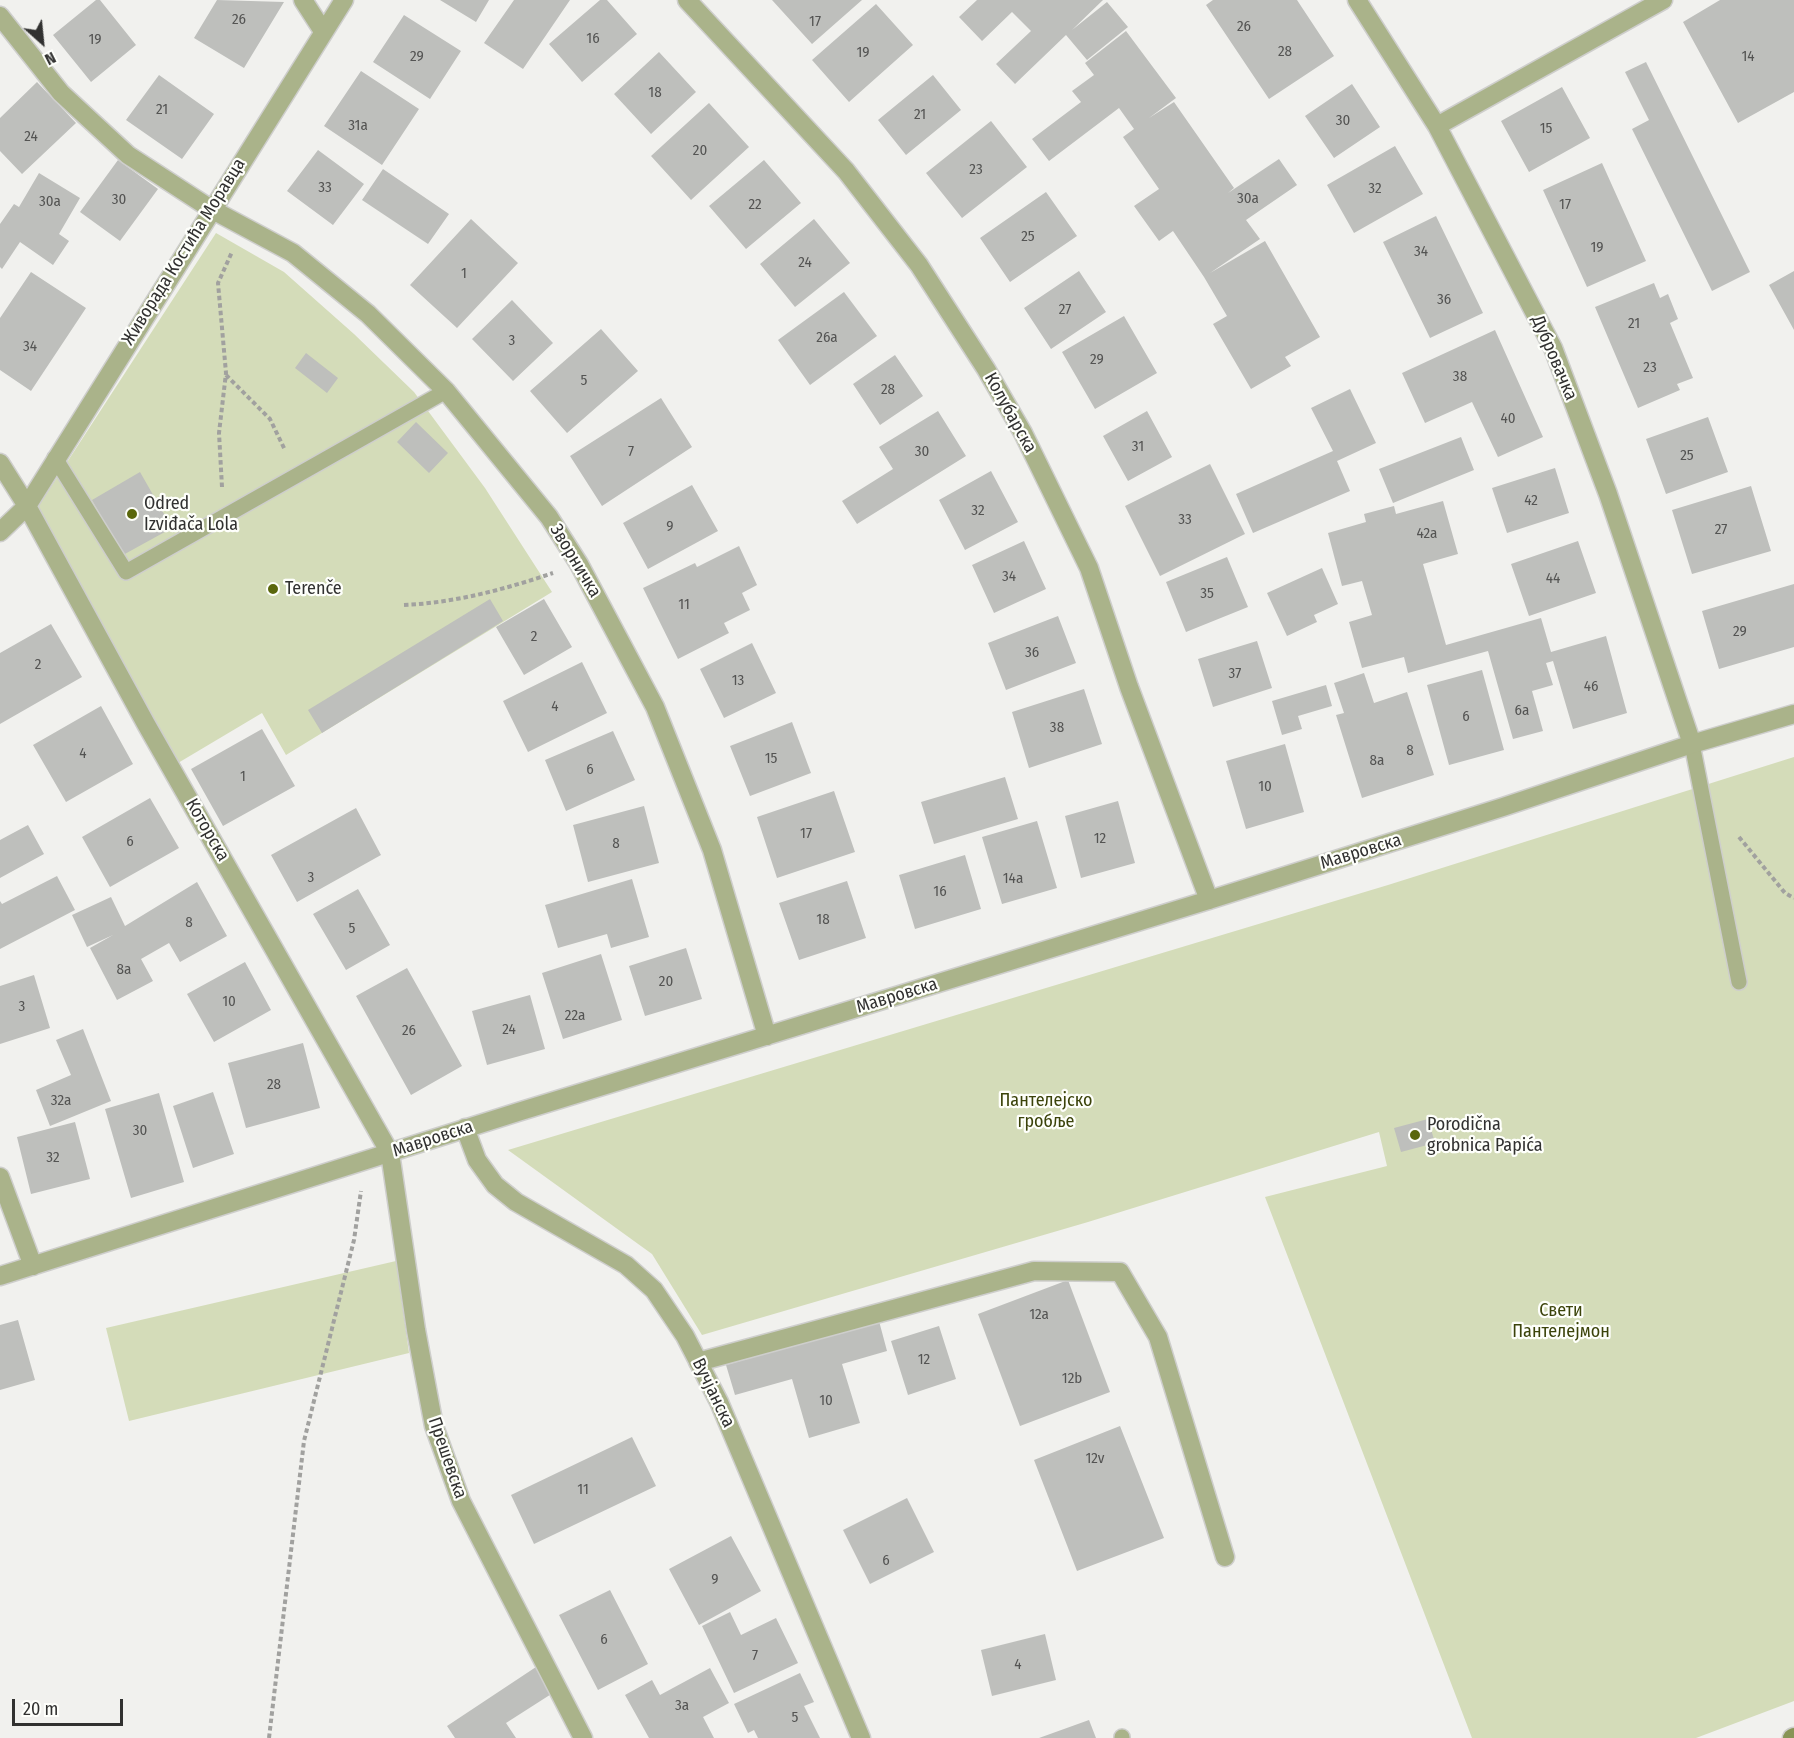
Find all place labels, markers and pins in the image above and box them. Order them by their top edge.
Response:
place label: Odred Izviđača Lola [144,493,238,536]
marker: Odred Izviđača Lola [125,507,139,521]
place label: Terenče [285,578,342,600]
marker: Terenče [266,582,280,596]
place label: Porodična grobnica Papića [1427,1114,1543,1156]
marker: Porodična grobnica Papića [1408,1128,1422,1142]

